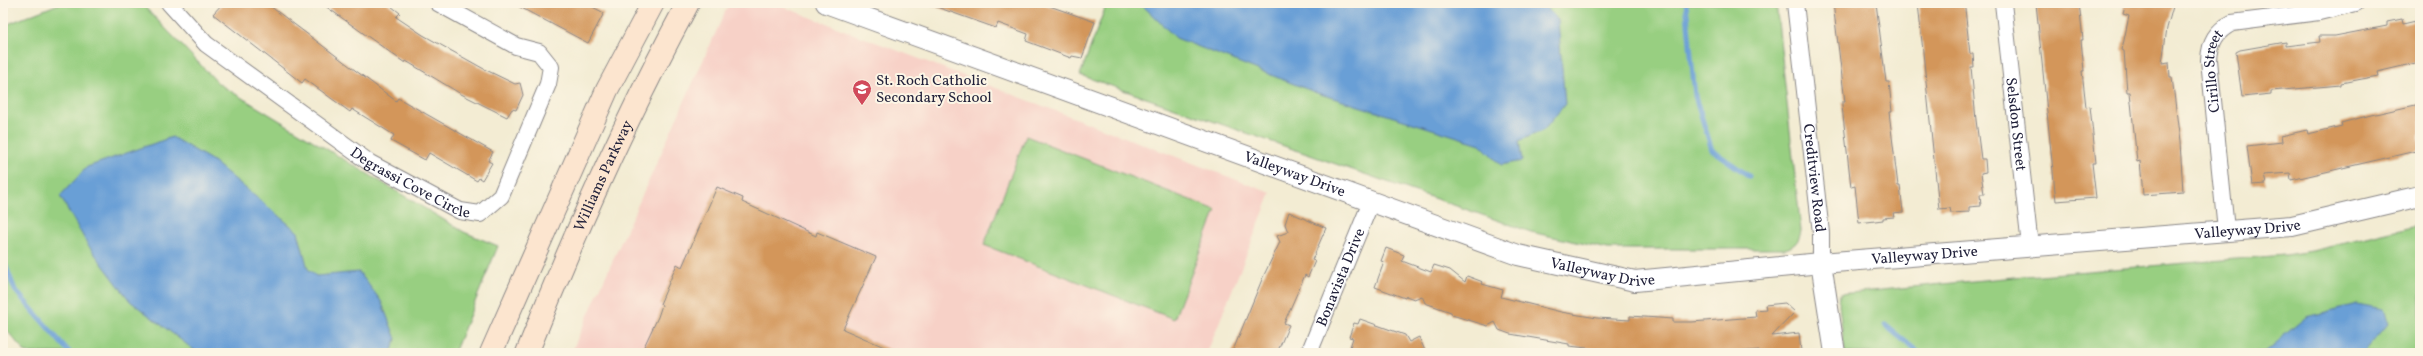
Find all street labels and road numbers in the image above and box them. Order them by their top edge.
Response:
street label: Cirillo Street [2200,25,2229,114]
street label: Selsdon Street [1999,76,2031,172]
street label: Williams Parkway [570,117,639,235]
street label: Creditview Road [1797,123,1830,233]
street label: Degrassi Cove Circle [345,143,471,224]
street label: Valleyway Drive [1241,147,1348,203]
street label: Valleyway Drive [2194,215,2303,246]
street label: Bonavista Drive [1312,225,1371,330]
street label: Valleyway Drive [1871,242,1979,271]
street label: Valleyway Drive [1548,253,1656,293]

